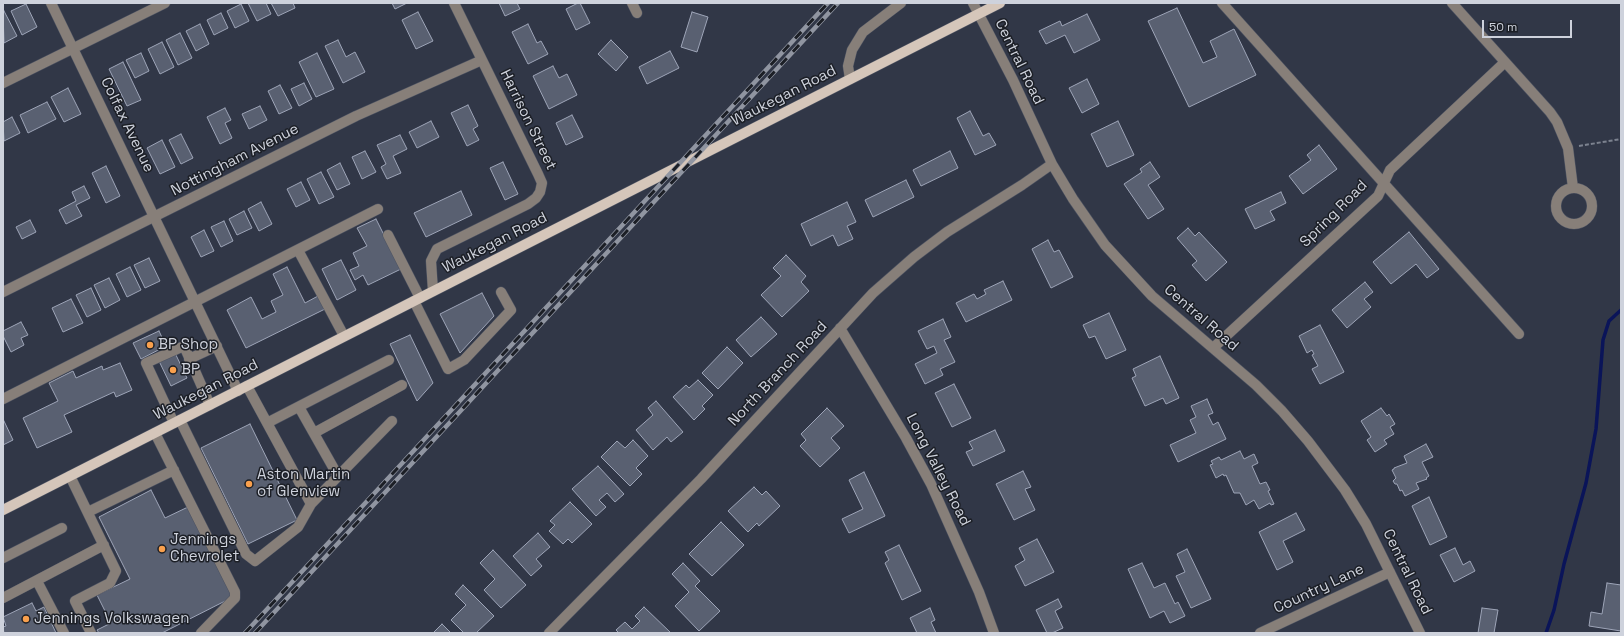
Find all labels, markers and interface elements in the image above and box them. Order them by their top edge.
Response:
scale bar [1484,12,1574,38]
street label: Central Road [991,16,1047,108]
text: 50 m [1489,19,1517,35]
street label: Waukegan Road [729,62,839,130]
street label: Harrison Street [496,67,560,173]
street label: Colfax Avenue [96,75,158,175]
street label: Nottingham Avenue [168,120,302,200]
street label: Spring Road [1297,177,1371,251]
street label: Waukegan Road [440,209,550,277]
street label: Central Road [1160,281,1242,355]
street label: North Branch Road [725,318,831,430]
place label: BP Shop [158,336,218,354]
marker: BP Shop [145,340,155,350]
street label: Waukegan Road [151,356,261,424]
place label: BP [181,361,200,379]
marker: BP [168,365,178,375]
street label: Long Valley Road [902,411,974,529]
place label: Aston Martin of Glenview [257,466,350,501]
marker: Aston Martin of Glenview [244,479,254,489]
street label: Central Road [1379,526,1435,618]
place label: Jennings Chevrolet [170,531,239,566]
marker: Jennings Chevrolet [157,544,167,554]
street label: Country Lane [1271,560,1367,618]
place label: Jennings Volkswagen [34,610,189,628]
marker: Jennings Volkswagen [21,614,31,624]

